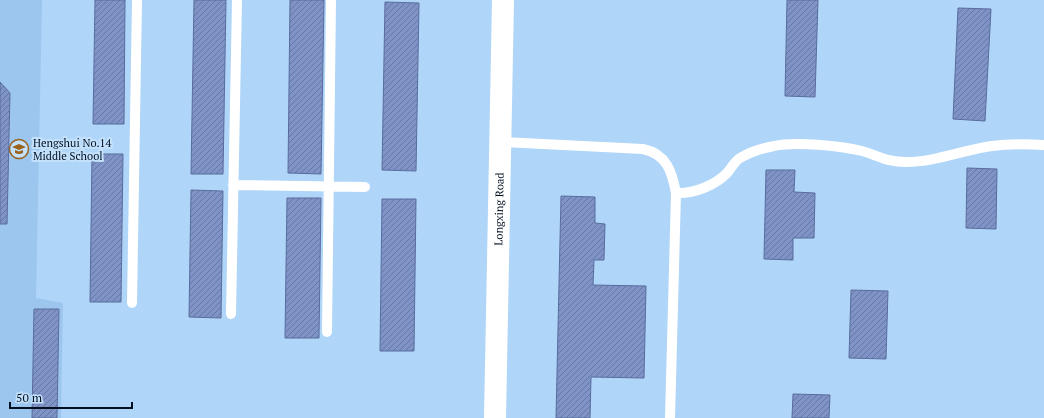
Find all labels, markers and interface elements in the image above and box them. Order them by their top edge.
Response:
place label: Hengshui No.14 Middle School [33,136,111,163]
school or university icon: Hengshui No.14 Middle School [8,138,30,160]
street label: Longxing Road [491,172,507,246]
scale bar [10,384,132,410]
text: 50 m [16,390,43,405]

